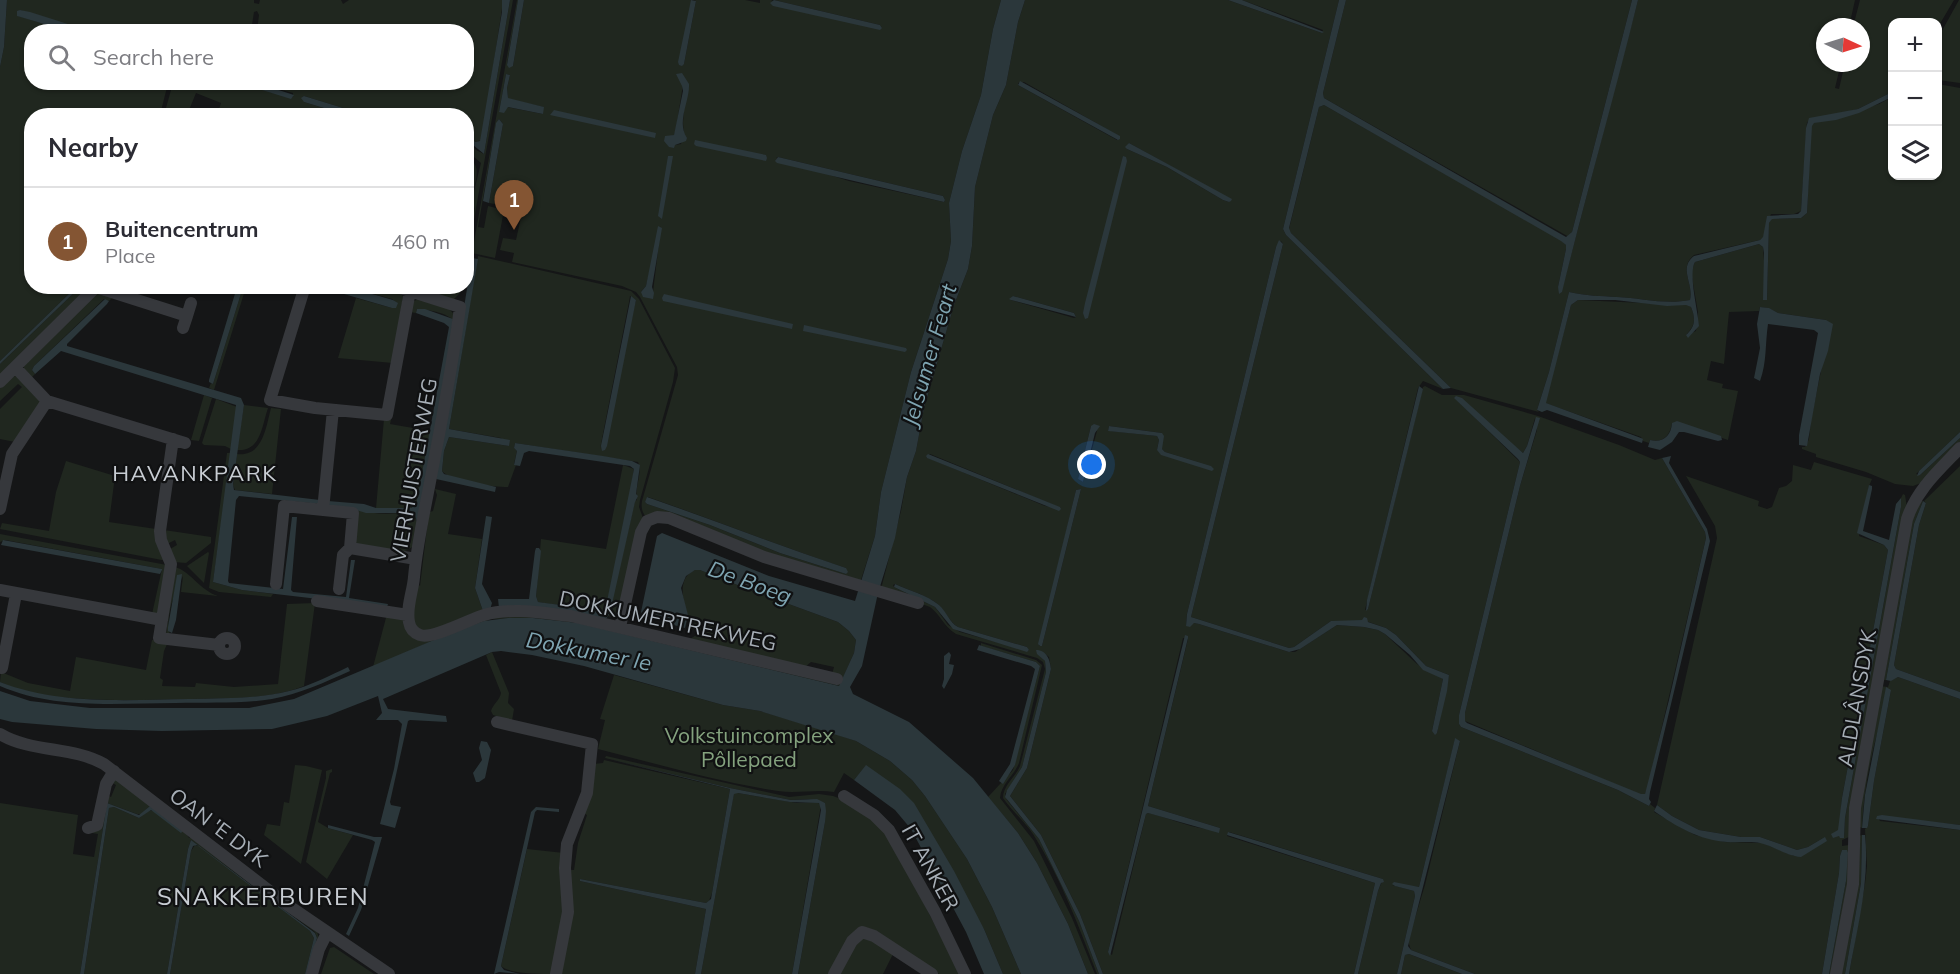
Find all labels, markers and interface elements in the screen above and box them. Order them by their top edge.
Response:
north arrow [1816,18,1870,72]
map controls [1888,18,1942,180]
button: + [1888,18,1942,72]
search box [24,24,474,90]
icon: search [45,41,78,74]
text: Search here [93,43,214,71]
button: − [1888,72,1942,126]
button: layers [1888,126,1942,180]
text: Nearby [48,131,138,164]
pin: 1 [494,180,534,230]
text: Buitencentrum [105,215,259,243]
text: 1 [62,229,74,254]
text: 460 m [391,229,450,254]
text: Place [105,243,155,268]
water label: Jelsumer Feart [895,280,963,431]
street label: VIERHUISTERWEG [384,376,442,564]
your location [1077,450,1106,479]
district label: HAVANKPARK [112,459,278,487]
water label: De Boeg [704,554,796,610]
street label: DOKKUMERTREKWEG [557,584,779,656]
water label: Dokkumer Ie [524,625,654,677]
street label: ALDLÂNSDYK [1831,627,1881,769]
park label: Volkstuincomplex Pôllepaed [665,722,833,772]
street label: OAN 'E DYK [165,782,274,873]
street label: IT ANKER [897,819,965,915]
district label: SNAKKERBUREN [157,881,369,911]

